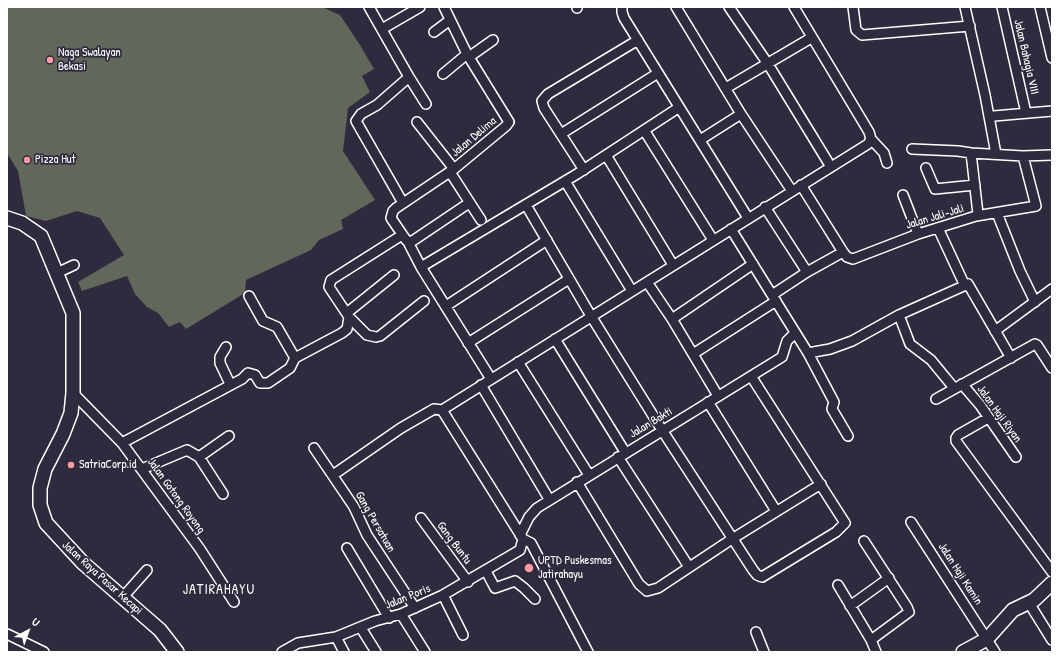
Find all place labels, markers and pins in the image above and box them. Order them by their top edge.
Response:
place label: Naga Swalayan Bekasi [58,46,121,74]
marker: Naga Swalayan Bekasi [45,55,55,65]
place label: Pizza Hut [35,153,76,167]
marker: Pizza Hut [22,155,32,165]
place label: SatriaCorp.id [79,458,136,472]
marker: SatriaCorp.id [66,460,76,470]
place label: UPTD Puskesmas Jatirahayu [538,554,611,582]
marker: UPTD Puskesmas Jatirahayu [523,562,535,574]

